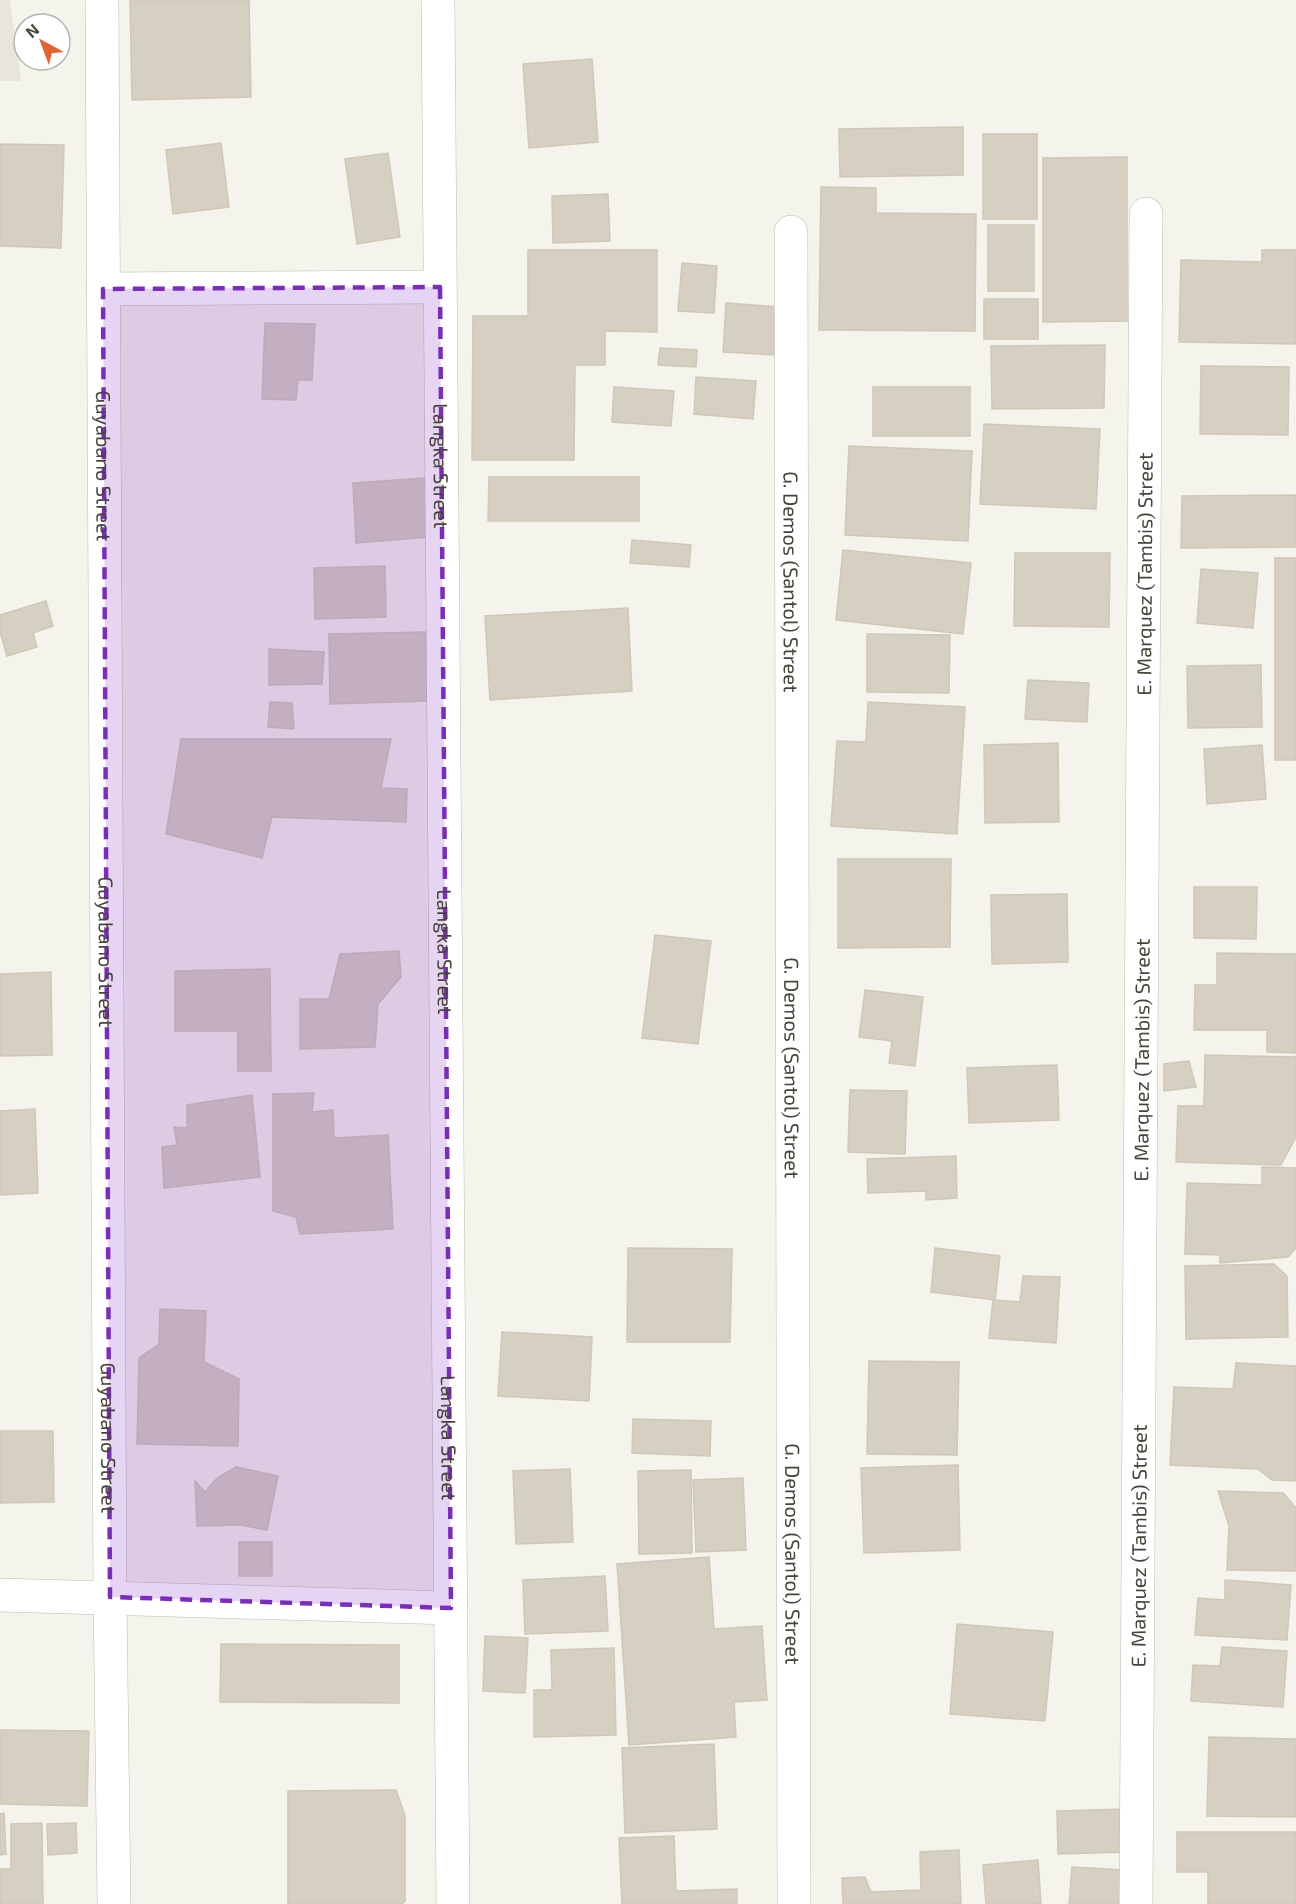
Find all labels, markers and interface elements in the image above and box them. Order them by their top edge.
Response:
north arrow [12,12,72,72]
text: N [21,19,42,41]
street label: Guyabano Street [92,390,117,542]
street label: Langka Street [429,403,454,529]
street label: E. Marquez (Tambis) Street [1131,452,1157,696]
street label: G. Demos (Santol) Street [779,471,804,693]
street label: Guyabano Street [94,876,119,1028]
street label: Langka Street [433,889,458,1015]
street label: E. Marquez (Tambis) Street [1128,938,1154,1182]
street label: G. Demos (Santol) Street [780,957,805,1179]
street label: Guyabano Street [97,1362,122,1514]
street label: Langka Street [437,1375,462,1501]
street label: E. Marquez (Tambis) Street [1125,1424,1151,1668]
street label: G. Demos (Santol) Street [781,1443,806,1665]

